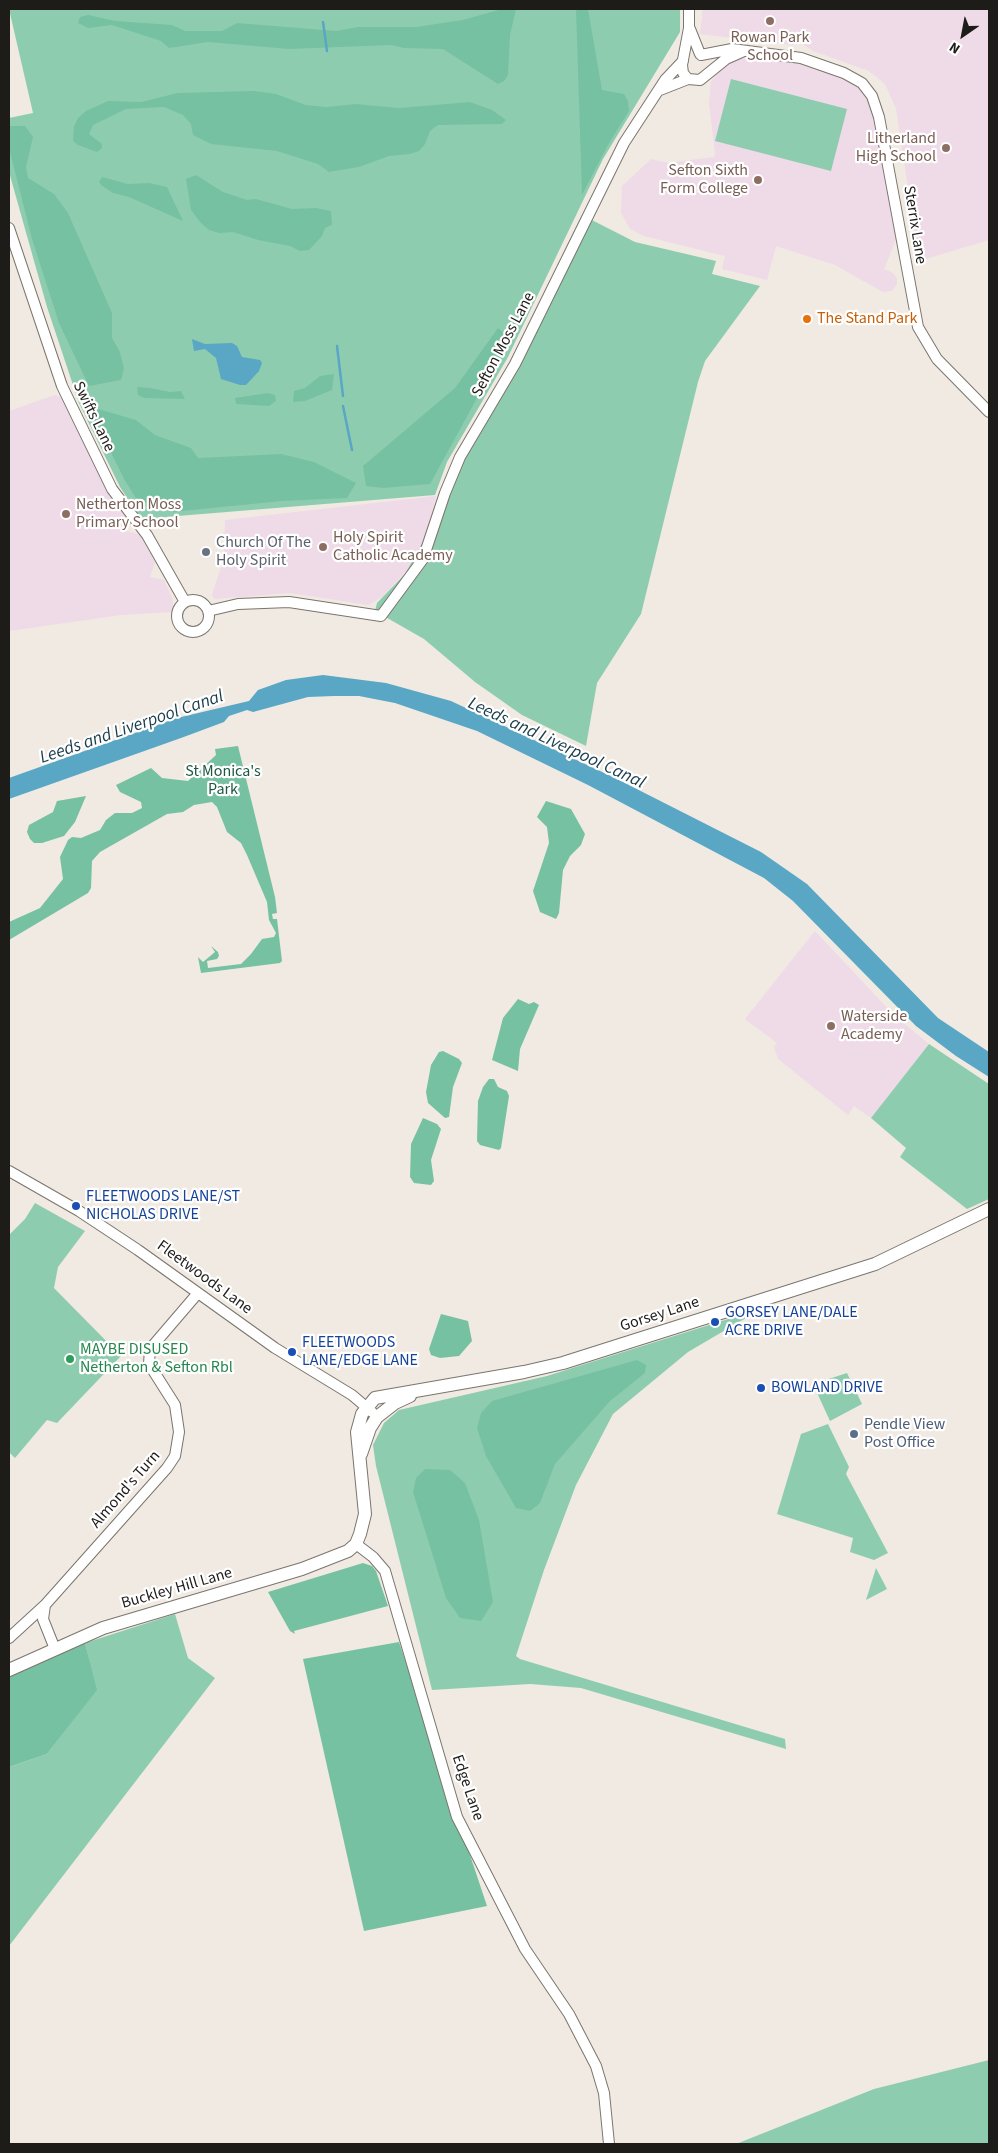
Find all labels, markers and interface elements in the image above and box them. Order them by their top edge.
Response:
north arrow [938,10,988,60]
marker: Rowan Park School [764,15,776,27]
place label: Rowan Park School [731,28,809,66]
text: N [945,37,964,59]
place label: Litherland High School [856,129,936,167]
marker: Litherland High School [940,142,952,154]
place label: Sefton Sixth Form College [660,161,748,199]
marker: Sefton Sixth Form College [752,174,764,186]
street label: Sterrix Lane [898,184,930,266]
street label: Sefton Moss Lane [468,289,540,401]
place label: The Stand Park [817,309,917,329]
marker: The Stand Park [801,313,813,325]
street label: Swifts Lane [68,379,118,455]
place label: Netherton Moss Primary School [76,495,181,533]
marker: Netherton Moss Primary School [60,508,72,520]
place label: Holy Spirit Catholic Academy [333,528,453,566]
place label: Church Of The Holy Spirit [216,533,311,571]
marker: Holy Spirit Catholic Academy [317,541,329,553]
marker: Church Of The Holy Spirit [200,546,212,558]
water label: Leeds and Liverpool Canal [37,686,227,770]
water label: Leeds and Liverpool Canal [464,693,648,795]
park label: St Monica's Park [185,762,261,800]
place label: Waterside Academy [841,1007,907,1045]
marker: Waterside Academy [825,1020,837,1032]
place label: FLEETWOODS LANE/ST NICHOLAS DRIVE [86,1187,240,1225]
marker: FLEETWOODS LANE/ST NICHOLAS DRIVE [70,1200,82,1212]
street label: Fleetwoods Lane [153,1237,255,1319]
street label: Gorsey Lane [618,1293,702,1337]
place label: GORSEY LANE/DALE ACRE DRIVE [725,1303,858,1341]
marker: GORSEY LANE/DALE ACRE DRIVE [709,1316,721,1328]
place label: FLEETWOODS LANE/EDGE LANE [302,1333,418,1371]
place label: MAYBE DISUSED Netherton & Sefton Rbl [80,1340,233,1378]
marker: FLEETWOODS LANE/EDGE LANE [286,1346,298,1358]
marker: MAYBE DISUSED Netherton & Sefton Rbl [64,1353,76,1365]
place label: BOWLAND DRIVE [771,1378,883,1398]
marker: BOWLAND DRIVE [755,1382,767,1394]
place label: Pendle View Post Office [864,1415,945,1453]
marker: Pendle View Post Office [848,1428,860,1440]
street label: Almond's Turn [87,1447,165,1533]
street label: Buckley Hill Lane [119,1564,235,1614]
street label: Edge Lane [447,1752,487,1824]

